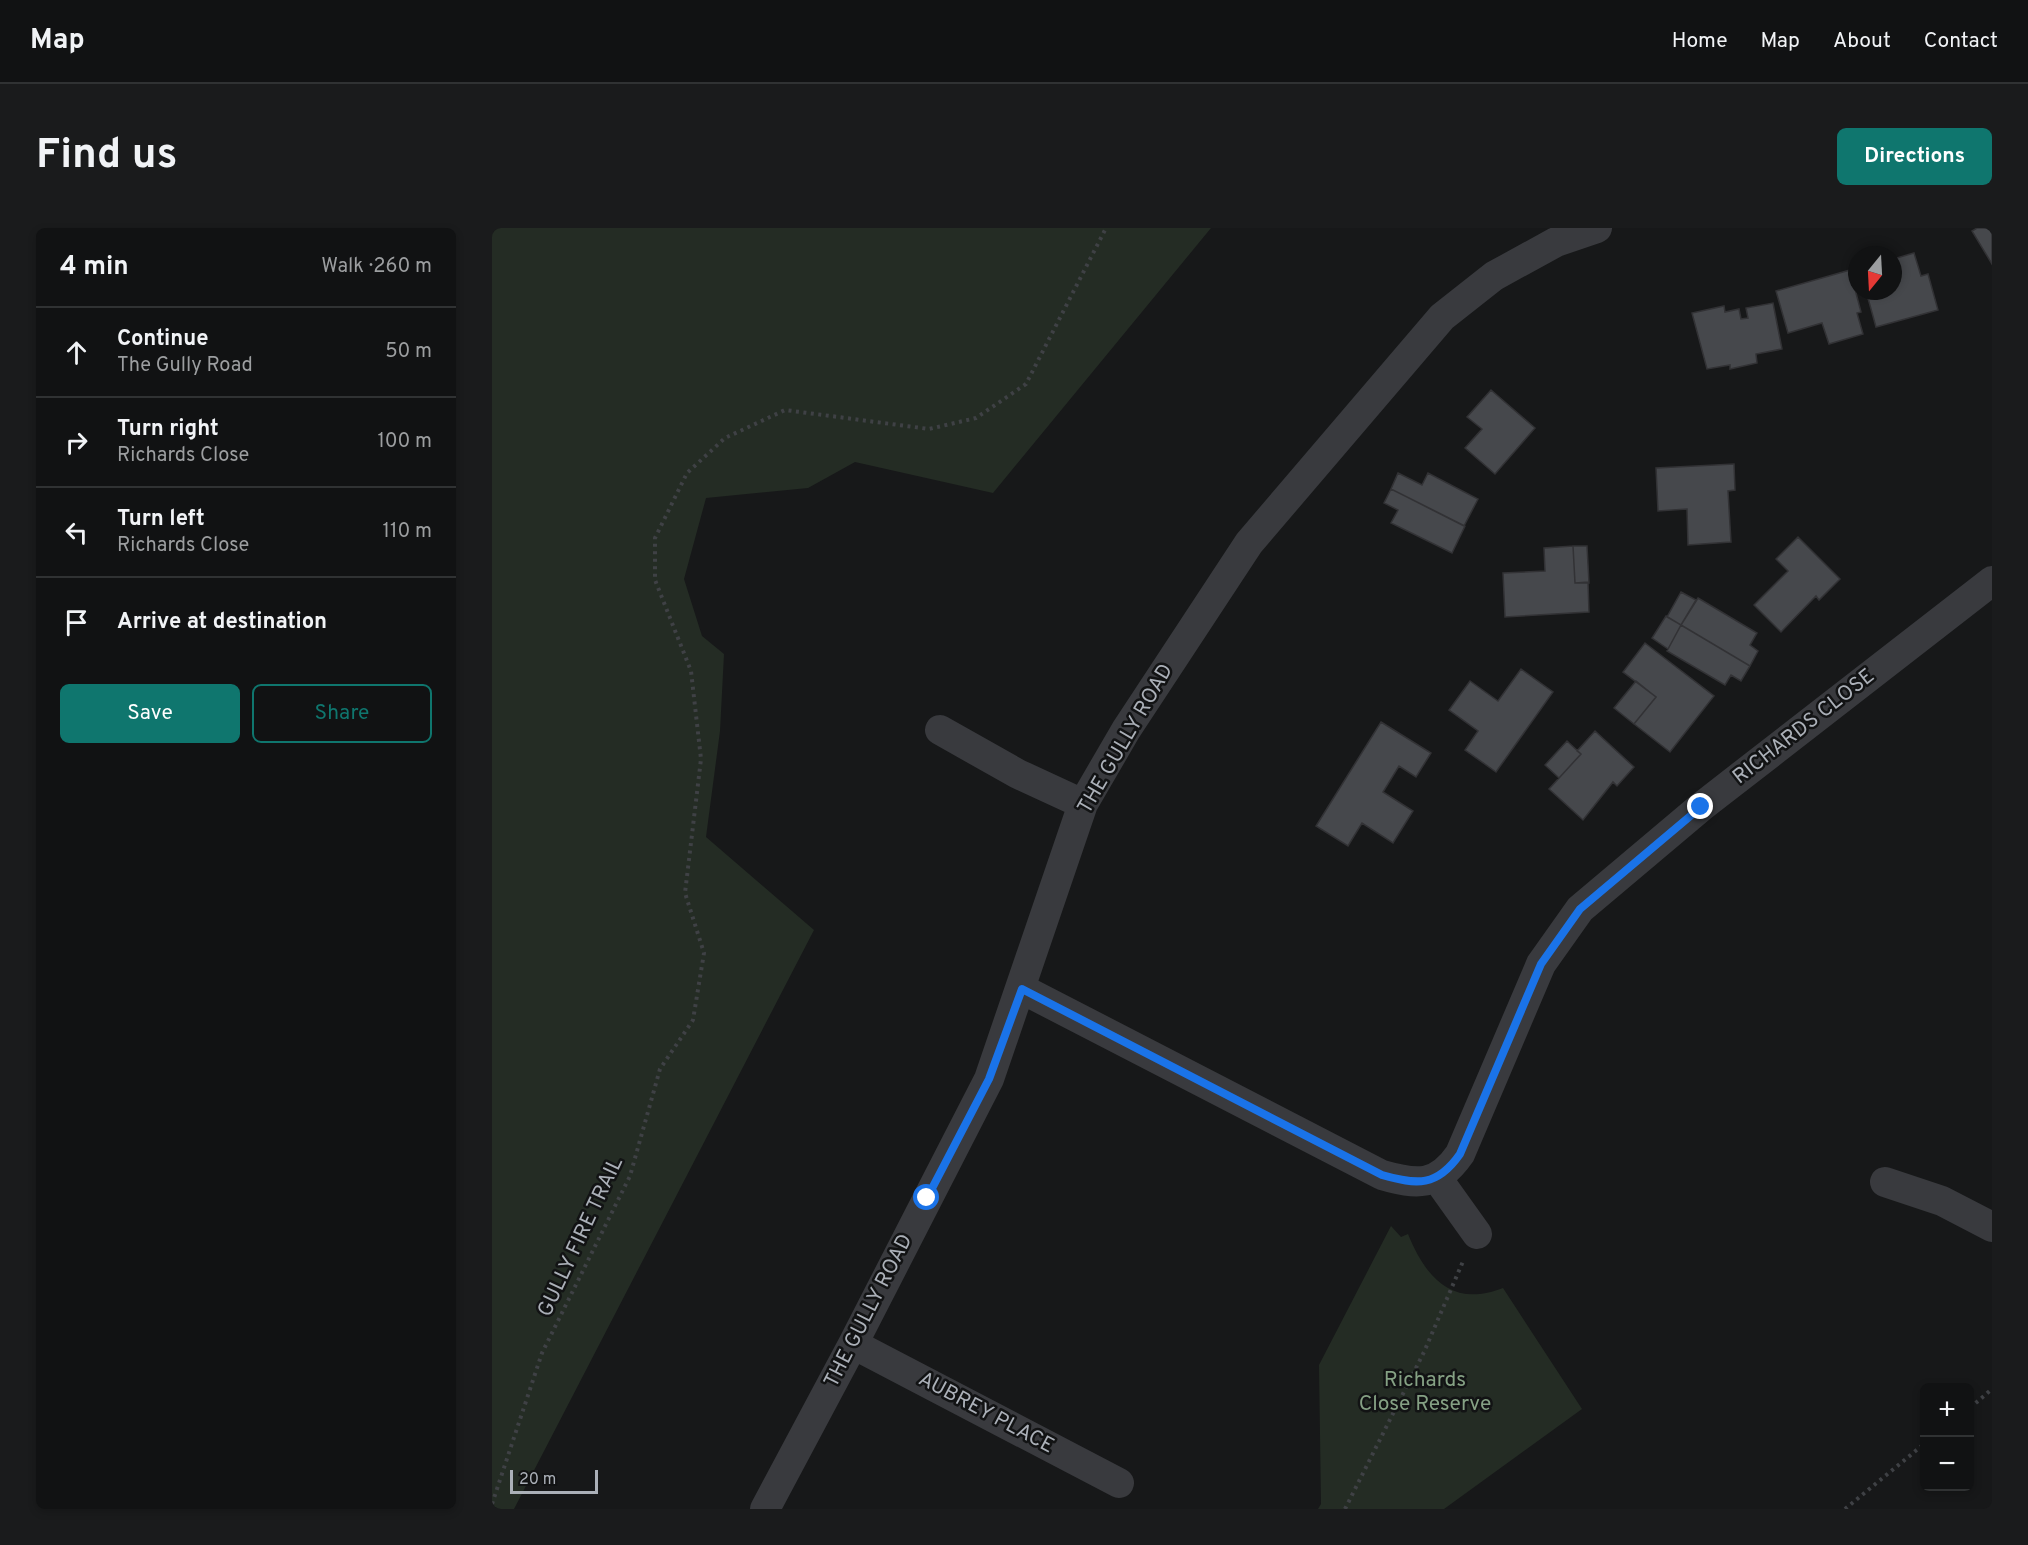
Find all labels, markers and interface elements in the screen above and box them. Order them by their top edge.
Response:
text: Map [30,23,85,59]
text: Home [1672,28,1728,55]
text: Map [1761,28,1800,55]
text: About [1833,28,1891,55]
text: Contact [1924,28,1998,55]
button: Directions [1837,128,1992,185]
text: Find us [36,130,177,183]
north arrow [1848,246,1902,300]
text: 4 min [60,251,129,284]
text: Walk · 260 m [321,254,432,280]
text: Continue [117,326,208,353]
icon: ahead [60,336,93,369]
text: 50 m [385,339,432,365]
text: The Gully Road [117,353,253,379]
text: Turn right [117,416,219,443]
icon: right [60,426,93,459]
text: 100 m [377,429,432,455]
text: Richards Close [117,443,249,469]
text: Turn left [117,506,205,533]
icon: left [60,516,93,549]
text: 110 m [383,519,432,545]
text: Richards Close [117,533,249,559]
icon: arrive [60,606,93,639]
text: Arrive at destination [117,609,327,636]
street label: THE GULLY ROAD [1072,659,1180,819]
street label: RICHARDS CLOSE [1728,663,1880,791]
button: Save [60,684,240,743]
button: Share [252,684,432,743]
route end [1687,793,1713,819]
street label: GULLY FIRE TRAIL [532,1152,630,1321]
route start [913,1184,939,1210]
street label: THE GULLY ROAD [819,1230,919,1392]
street label: AUBREY PLACE [913,1366,1059,1460]
park label: Richards Close Reserve [1359,1367,1491,1418]
map controls [1920,1383,1974,1491]
button: + [1920,1383,1974,1437]
button: − [1920,1437,1974,1491]
scale bar [510,1467,598,1494]
text: 20 m [519,1470,556,1490]

